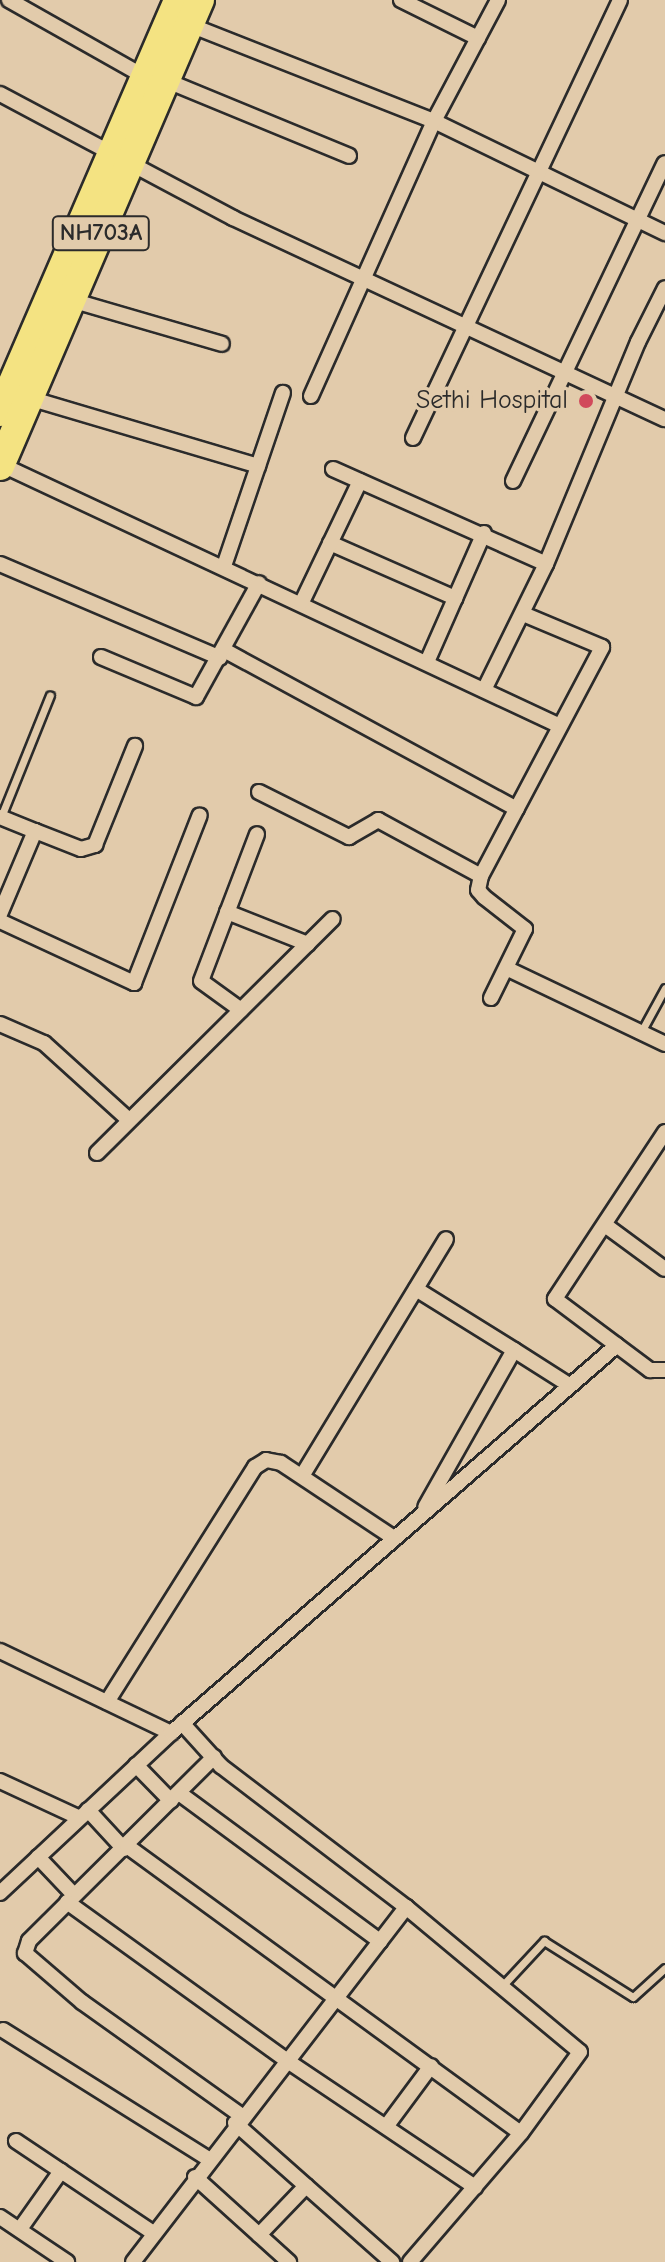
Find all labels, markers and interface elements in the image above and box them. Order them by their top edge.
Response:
road number: NH703A [51,213,151,253]
place label: Sethi Hospital [416,385,568,417]
marker: Sethi Hospital [575,390,597,412]

